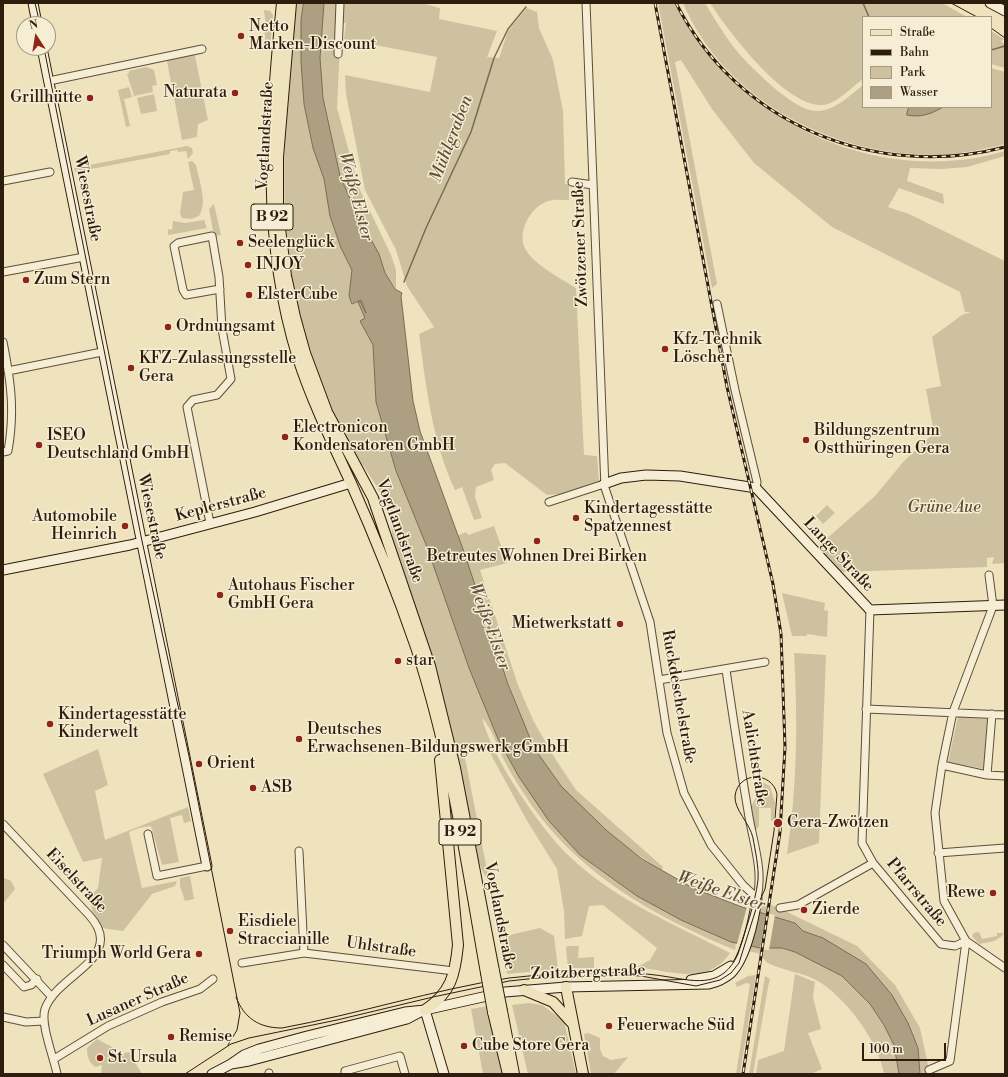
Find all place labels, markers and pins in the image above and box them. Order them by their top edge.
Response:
place label: Netto Marken-Discount [249,17,376,55]
marker: Netto Marken-Discount [236,31,246,41]
place label: Naturata [164,83,227,103]
place label: Grillhütte [10,88,82,108]
marker: Naturata [230,88,240,98]
marker: Grillhütte [85,93,95,103]
place label: Seelenglück [248,233,334,253]
marker: Seelenglück [235,238,245,248]
place label: INJOY [256,255,303,275]
marker: INJOY [243,260,253,270]
place label: Zum Stern [34,270,110,290]
marker: Zum Stern [21,275,31,285]
place label: ElsterCube [257,285,338,305]
marker: ElsterCube [244,290,254,300]
place label: Ordnungsamt [176,317,276,337]
marker: Ordnungsamt [163,322,173,332]
place label: Kfz-Technik Löscher [673,330,762,368]
marker: Kfz-Technik Löscher [660,344,670,354]
place label: KFZ-Zulassungsstelle Gera [139,349,296,387]
marker: KFZ-Zulassungsstelle Gera [126,363,136,373]
place label: Electronicon Kondensatoren GmbH [293,418,455,456]
place label: Bildungszentrum Ostthüringen Gera [814,421,950,459]
place label: ISEO Deutschland GmbH [47,426,189,464]
marker: Electronicon Kondensatoren GmbH [280,432,290,442]
marker: Bildungszentrum Ostthüringen Gera [801,435,811,445]
marker: ISEO Deutschland GmbH [34,440,44,450]
place label: Kindertagesstätte Spatzennest [584,499,713,537]
place label: Automobile Heinrich [32,507,117,545]
marker: Kindertagesstätte Spatzennest [571,513,581,523]
marker: Automobile Heinrich [120,521,130,531]
marker: Betreutes Wohnen Drei Birken [532,536,542,546]
place label: Betreutes Wohnen Drei Birken [427,547,647,567]
place label: Autohaus Fischer GmbH Gera [228,576,355,614]
marker: Autohaus Fischer GmbH Gera [215,590,225,600]
place label: Mietwerkstatt [512,614,612,634]
marker: Mietwerkstatt [615,619,625,629]
place label: star [406,651,434,671]
marker: star [393,656,403,666]
place label: Kindertagesstätte Kinderwelt [58,705,187,743]
marker: Kindertagesstätte Kinderwelt [45,719,55,729]
place label: Deutsches Erwachsenen-Bildungswerk gGmbH [307,720,569,758]
marker: Deutsches Erwachsenen-Bildungswerk gGmbH [294,734,304,744]
place label: Orient [207,754,255,774]
marker: Orient [194,759,204,769]
place label: ASB [261,778,292,798]
marker: ASB [248,783,258,793]
place label: Gera-Zwötzen [787,813,889,833]
marker: Gera-Zwötzen [772,817,784,829]
place label: Rewe [947,883,985,903]
marker: Rewe [988,888,998,898]
place label: Zierde [812,900,860,920]
marker: Zierde [799,905,809,915]
place label: Eisdiele Straccianille [238,912,330,950]
marker: Eisdiele Straccianille [225,926,235,936]
place label: Triumph World Gera [42,944,191,964]
marker: Triumph World Gera [194,949,204,959]
place label: Feuerwache Süd [617,1016,735,1036]
marker: Feuerwache Süd [604,1021,614,1031]
place label: Remise [179,1027,232,1047]
marker: Remise [166,1032,176,1042]
place label: Cube Store Gera [472,1036,589,1056]
marker: Cube Store Gera [459,1041,469,1051]
place label: St. Ursula [108,1048,177,1068]
marker: St. Ursula [95,1053,105,1063]

